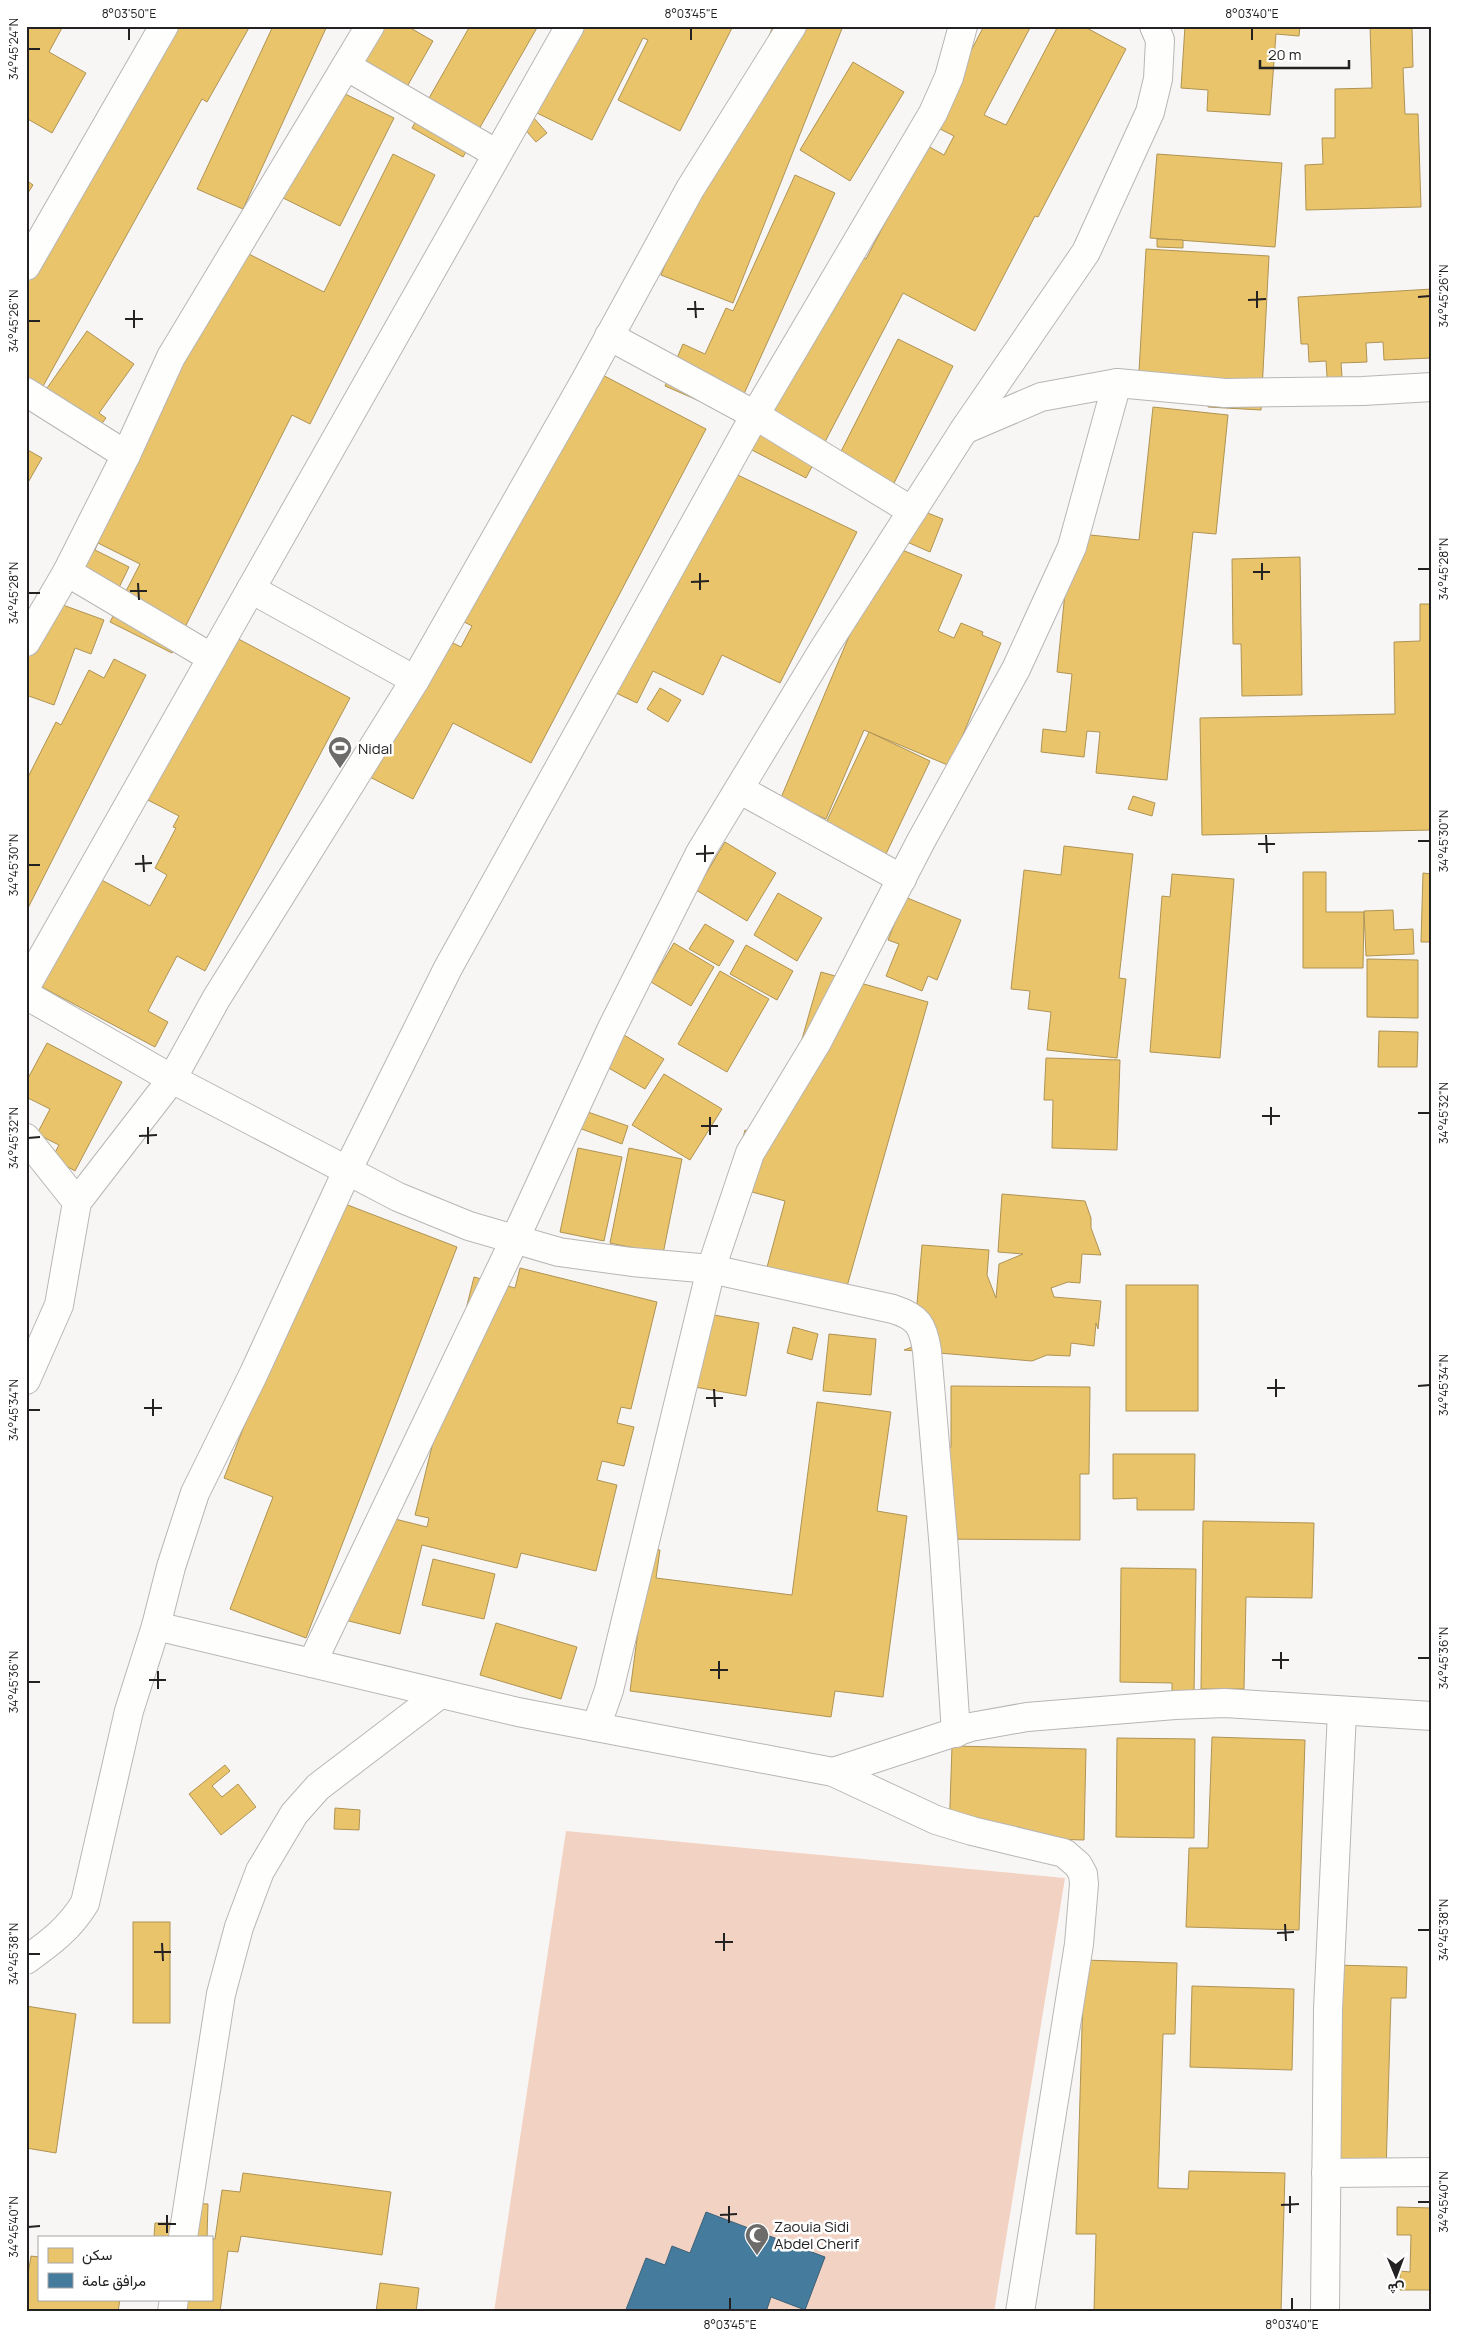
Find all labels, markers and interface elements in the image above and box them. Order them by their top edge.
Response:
text: 8°03'50"E [102,5,156,22]
text: 8°03'45"E [665,5,718,22]
text: 8°03'40"E [1225,5,1279,22]
text: 34°45'24"N [5,18,22,80]
scale bar [1260,38,1349,70]
text: 20 m [1268,44,1301,65]
text: 34°45'26"N [1435,265,1452,327]
text: 34°45'26"N [5,290,22,352]
text: 34°45'28"N [1435,538,1452,600]
text: 34°45'28"N [5,562,22,624]
sports icon: Nidal [327,735,353,769]
place label: Nidal [358,738,393,759]
text: 34°45'30"N [1435,810,1452,872]
text: 34°45'30"N [5,834,22,896]
text: 34°45'32"N [1435,1082,1452,1144]
text: 34°45'32"N [5,1107,22,1169]
text: 34°45'34"N [1435,1354,1452,1416]
text: 34°45'34"N [5,1379,22,1441]
text: 34°45'36"N [1435,1627,1452,1689]
text: 34°45'36"N [5,1651,22,1713]
text: 34°45'38"N [1435,1899,1452,1961]
text: 34°45'38"N [5,1923,22,1985]
text: 34°45'40"N [1435,2171,1452,2233]
text: 34°45'40"N [5,2196,22,2258]
place label: Zaouia Sidi Abdel Cherif [774,2216,860,2254]
mosque icon: Zaouia Sidi Abdel Cherif [744,2222,770,2256]
legend [38,2236,212,2300]
text: سكن [82,2244,112,2265]
north arrow [1370,2250,1420,2300]
text: مرافق عامة [82,2270,146,2291]
text: ش [1387,2280,1405,2299]
text: 8°03'45"E [704,2316,757,2333]
text: 8°03'40"E [1265,2316,1319,2333]

